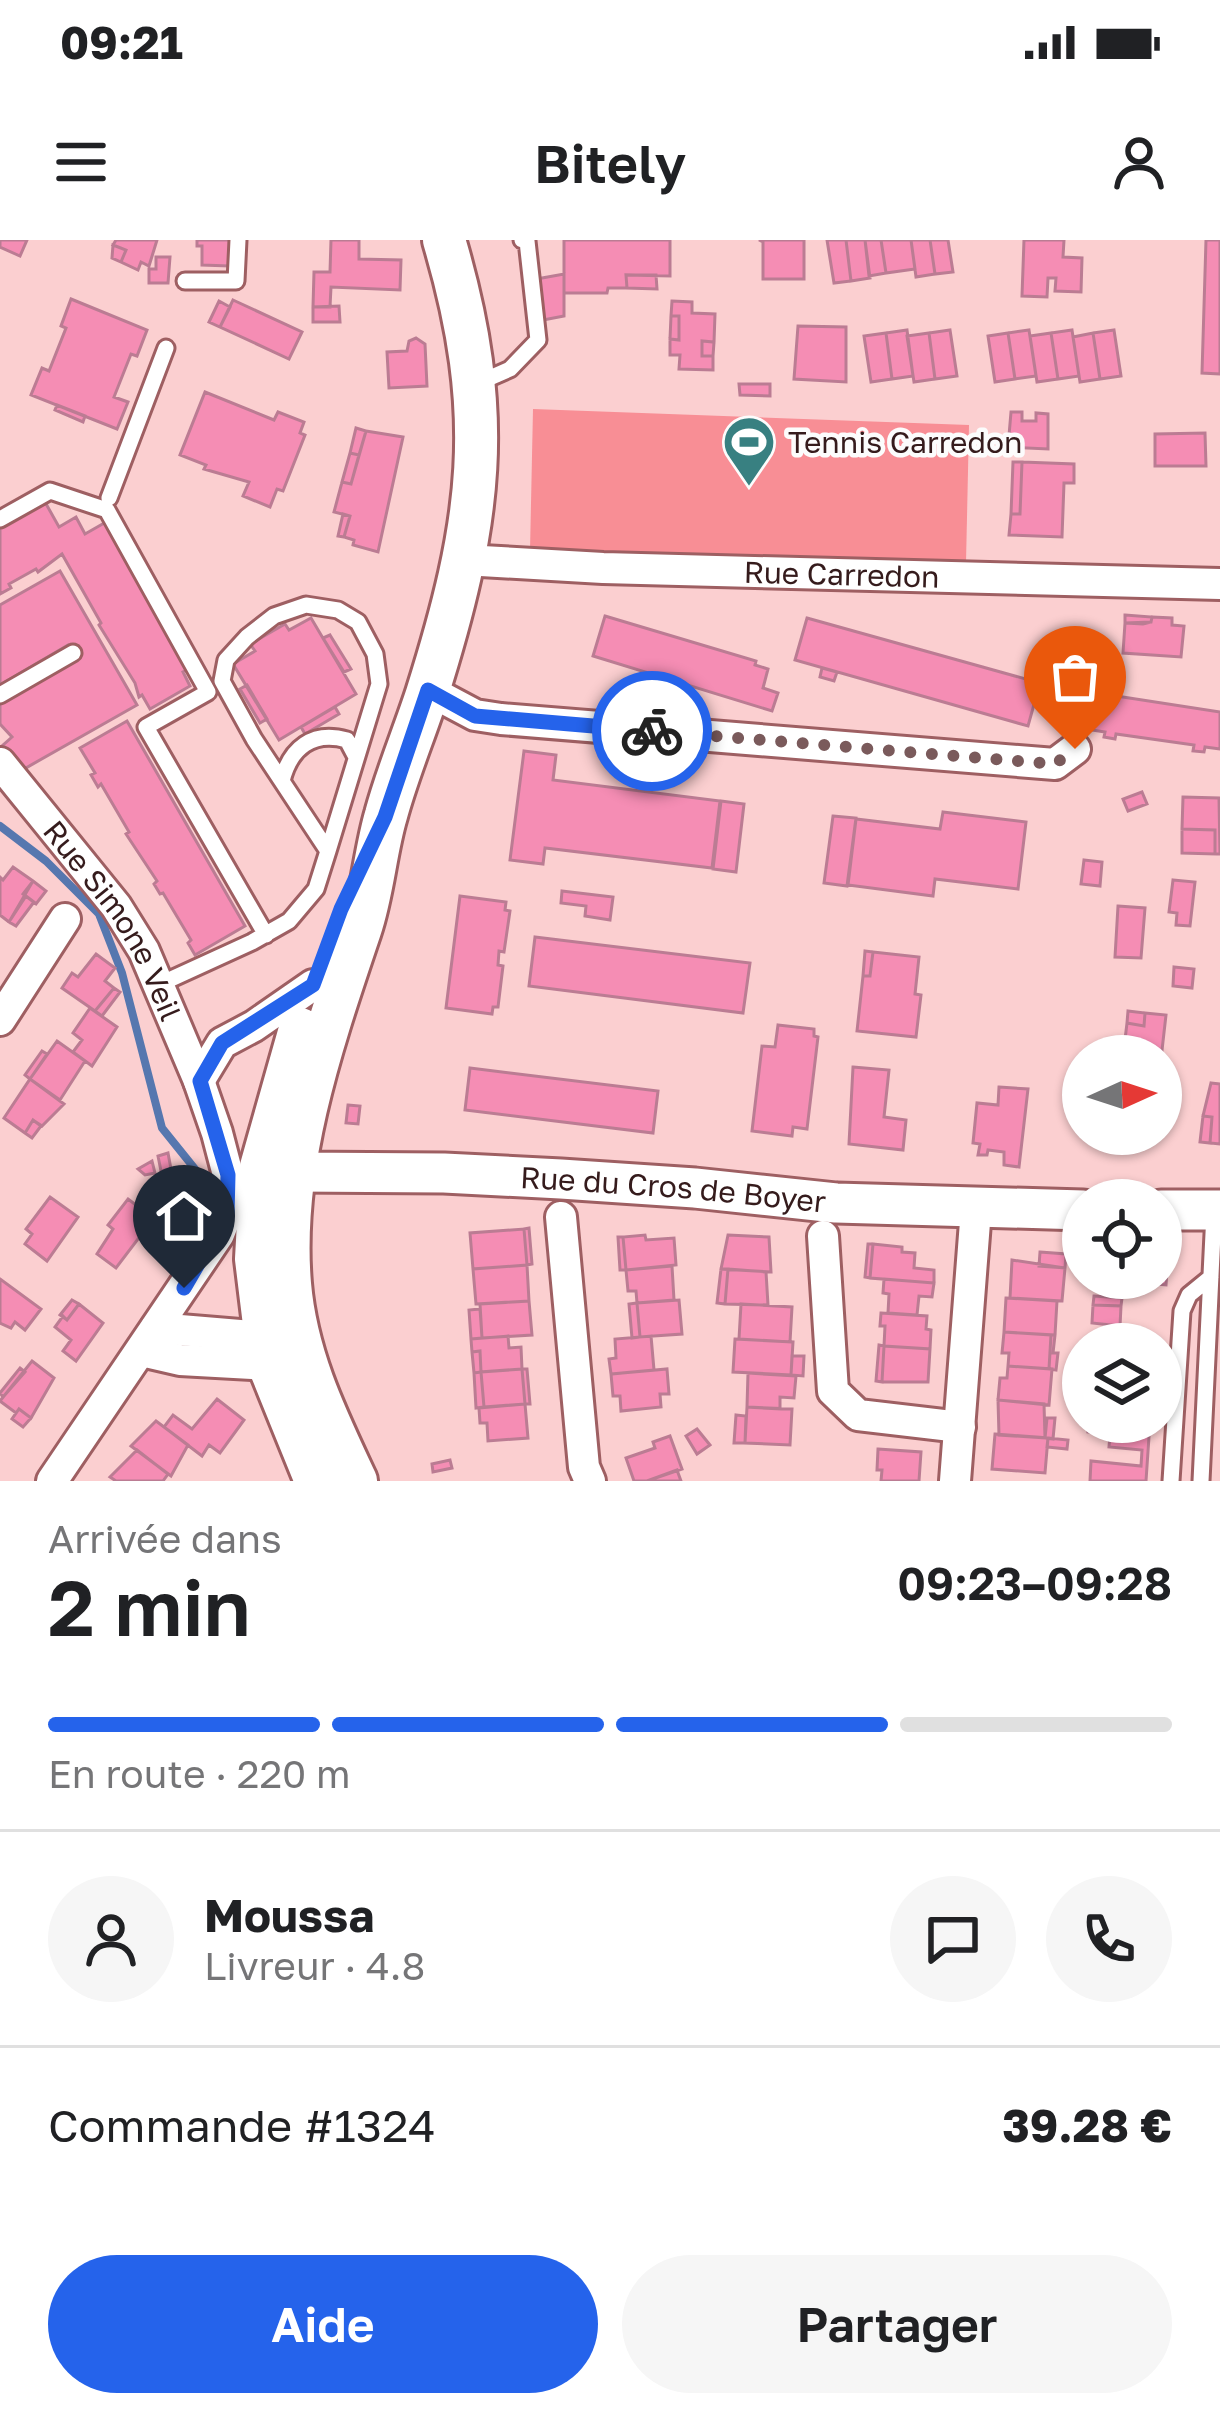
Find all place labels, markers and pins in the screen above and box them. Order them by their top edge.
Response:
sports icon: Tennis Carredon [721,414,777,488]
place label: Tennis Carredon [788,424,1022,460]
pin [1024,626,1126,749]
pin [133,1165,235,1288]

